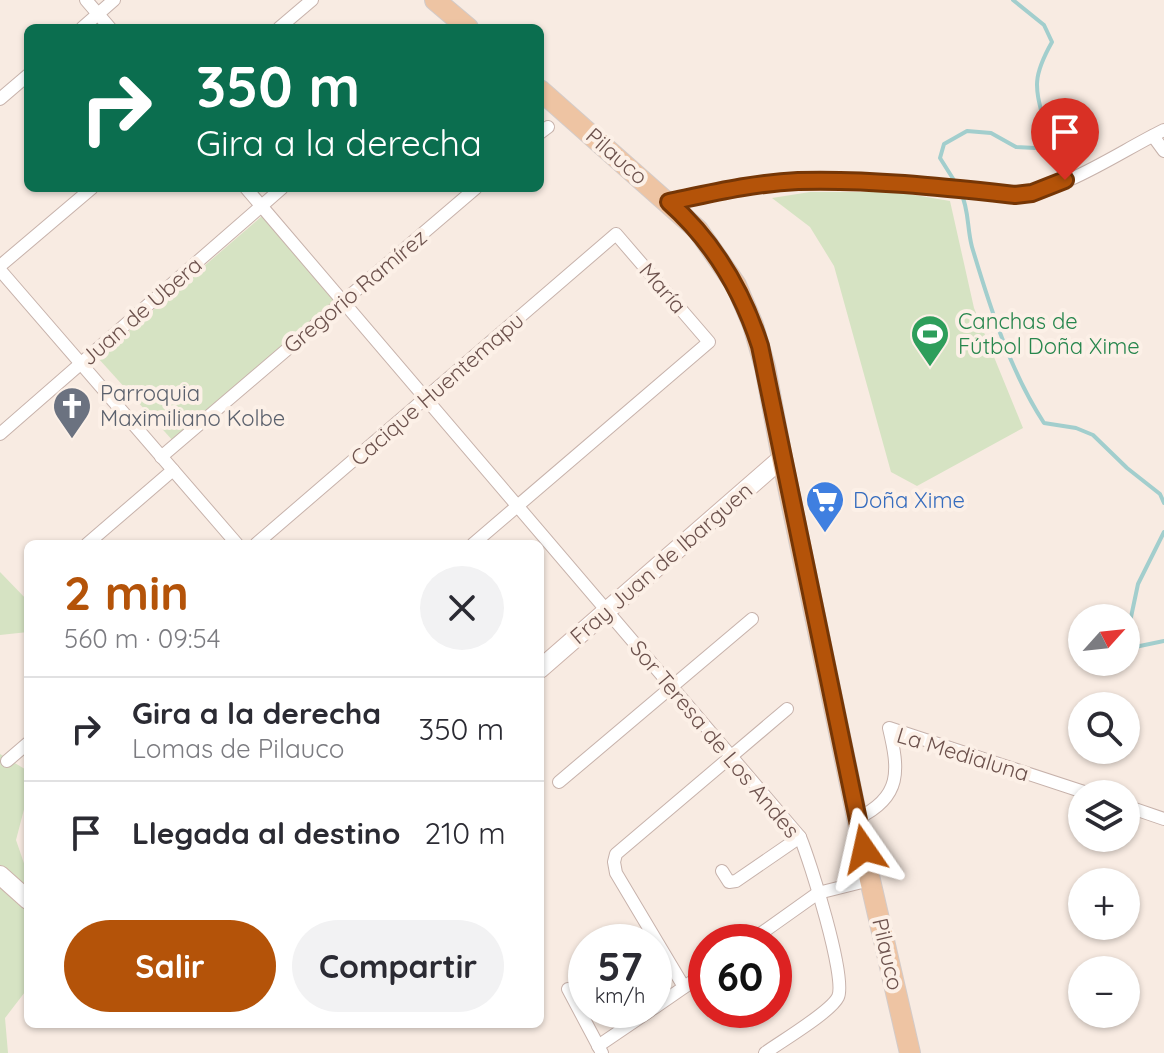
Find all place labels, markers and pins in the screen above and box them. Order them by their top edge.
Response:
pin [1031,98,1099,180]
place label: Canchas de Fútbol Doña Xime [958,307,1140,360]
sports icon: Canchas de Fútbol Doña Xime [909,313,951,368]
place label: Parroquia Maximiliano Kolbe [100,379,285,432]
church icon: Parroquia Maximiliano Kolbe [51,385,93,440]
supermarket icon: Doña Xime [804,479,846,534]
place label: Doña Xime [853,486,965,514]

